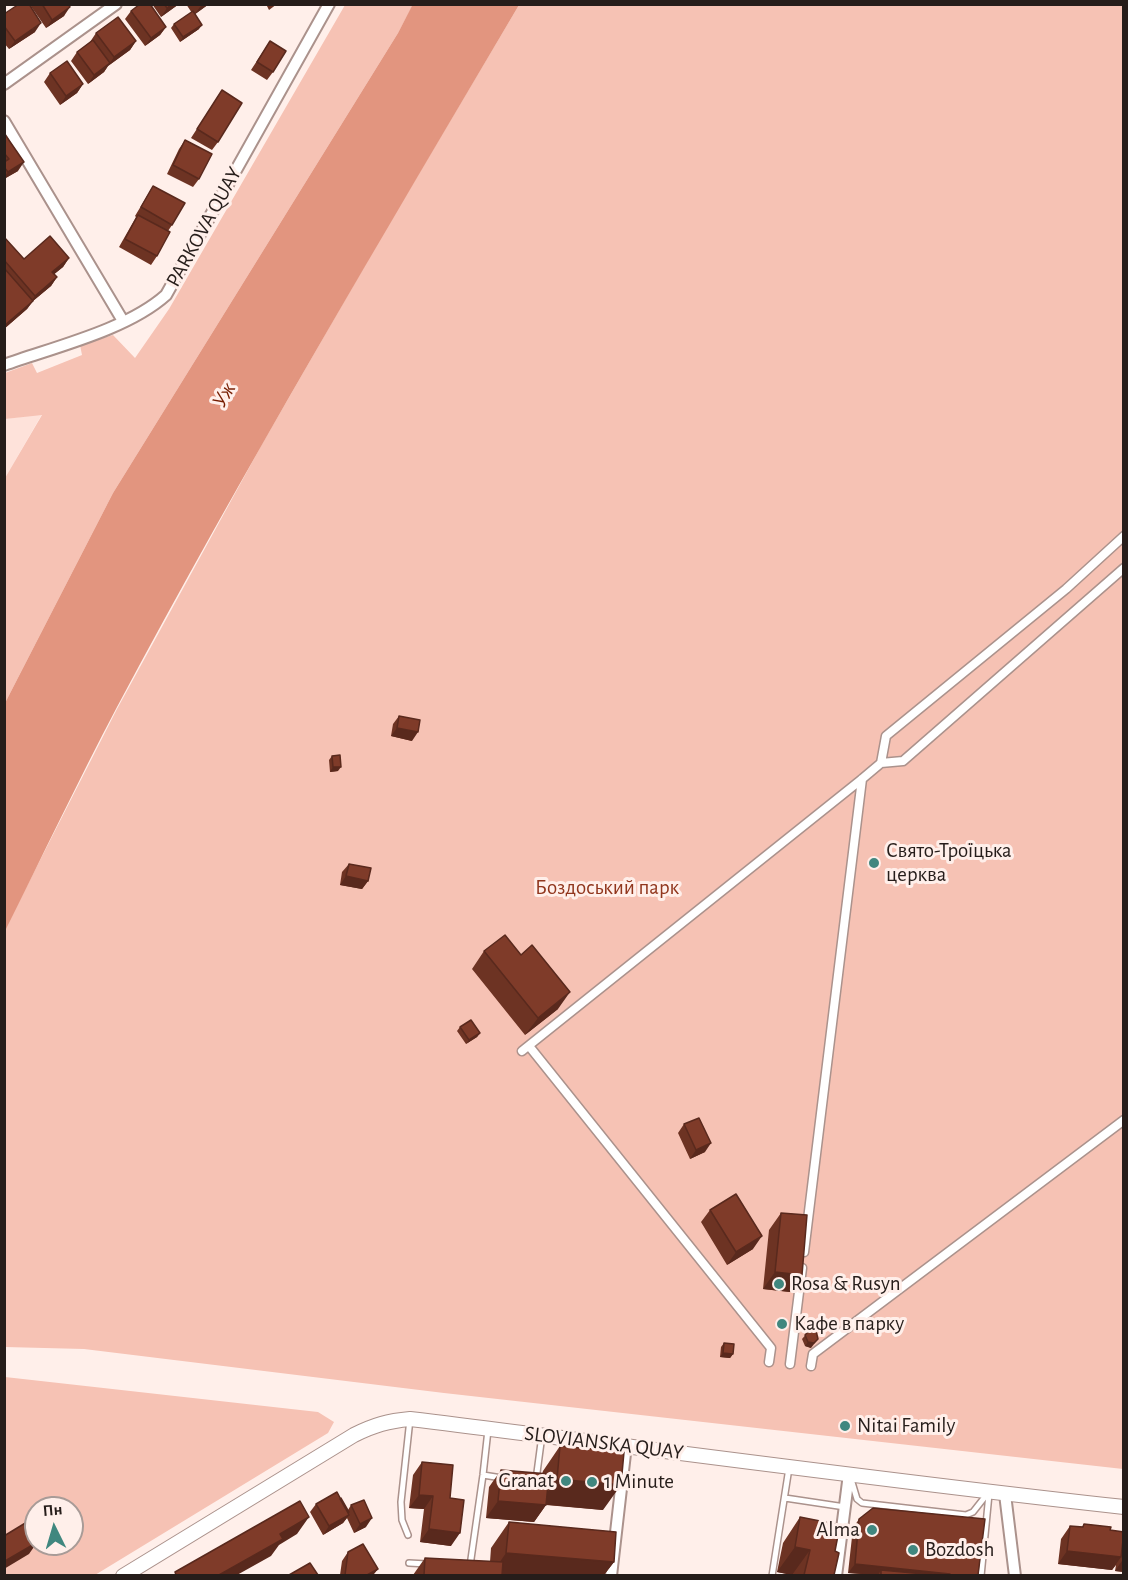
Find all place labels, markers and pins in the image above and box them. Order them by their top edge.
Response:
place label: Свято-Троїцька церква [886,838,1012,888]
marker: Свято-Троїцька церква [867,856,881,870]
place label: Rosa & Rusyn [791,1271,901,1297]
marker: Rosa & Rusyn [772,1277,786,1291]
place label: Кафе в парку [794,1311,904,1337]
marker: Кафе в парку [775,1317,789,1331]
place label: Nitai Family [857,1413,955,1439]
marker: Nitai Family [838,1419,852,1433]
place label: Granat [499,1468,554,1494]
place label: 1 Minute [604,1469,674,1495]
marker: Granat [559,1474,573,1488]
marker: 1 Minute [585,1475,599,1489]
place label: Alma [816,1517,860,1543]
marker: Alma [865,1523,879,1537]
place label: Bozdosh [925,1537,994,1563]
marker: Bozdosh [906,1543,920,1557]

